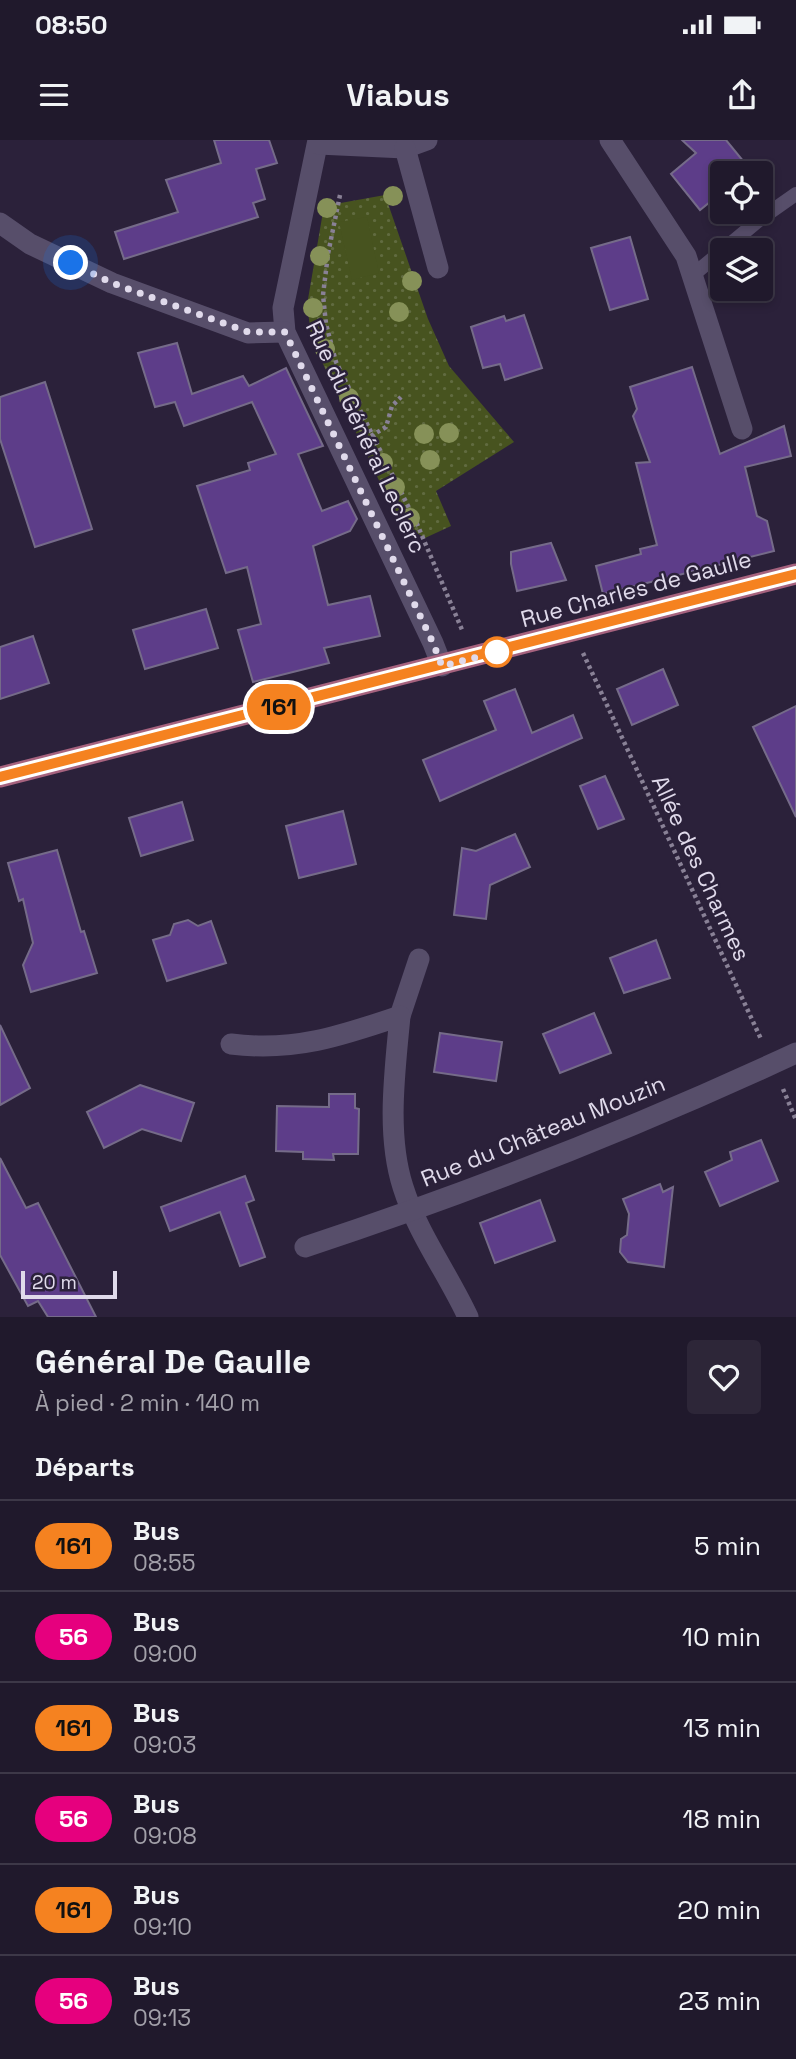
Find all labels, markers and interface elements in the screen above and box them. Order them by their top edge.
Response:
text: 08:50 [35,8,108,42]
text: Viabus [346,75,450,115]
icon: menu [35,76,73,114]
icon: share [723,76,761,114]
map controls [710,161,773,301]
button: locate [710,161,773,224]
button: layers [710,238,773,301]
your location [53,245,88,280]
street label: Rue du Général Leclerc [299,316,433,558]
street label: Rue Charles de Gaulle [517,544,755,634]
unlabelled marker [482,637,512,667]
line badge: 161 [239,684,319,730]
text: 161 [261,691,297,722]
street label: Allée des Charmes [645,770,757,966]
street label: Rue du Château Mouzin [416,1068,670,1194]
scale bar [21,1268,117,1300]
text: 20 m [32,1270,77,1295]
button: heart [687,1340,761,1414]
text: Général De Gaulle [35,1341,311,1383]
text: À pied · 2 min · 140 m [35,1388,260,1418]
text: Départs [35,1450,135,1484]
text: Bus [133,1514,180,1548]
text: 5 min [694,1529,761,1563]
text: 161 [55,1530,92,1561]
text: 08:55 [133,1548,195,1578]
text: Bus [133,1605,180,1639]
text: 10 min [682,1620,761,1654]
text: 56 [59,1621,88,1652]
text: 09:00 [133,1639,197,1669]
text: Bus [133,1696,180,1730]
text: 13 min [683,1711,761,1745]
text: 161 [55,1712,92,1743]
text: 09:03 [133,1730,196,1760]
text: Bus [133,1787,180,1821]
text: 18 min [683,1802,761,1836]
text: 56 [59,1803,88,1834]
text: 09:08 [133,1821,197,1851]
text: Bus [133,1878,180,1912]
text: 20 min [677,1893,761,1927]
text: 161 [55,1894,92,1925]
text: 09:10 [133,1912,192,1942]
text: Bus [133,1969,180,2003]
text: 23 min [678,1984,761,2018]
text: 56 [59,1985,88,2016]
text: 09:13 [133,2003,191,2033]

